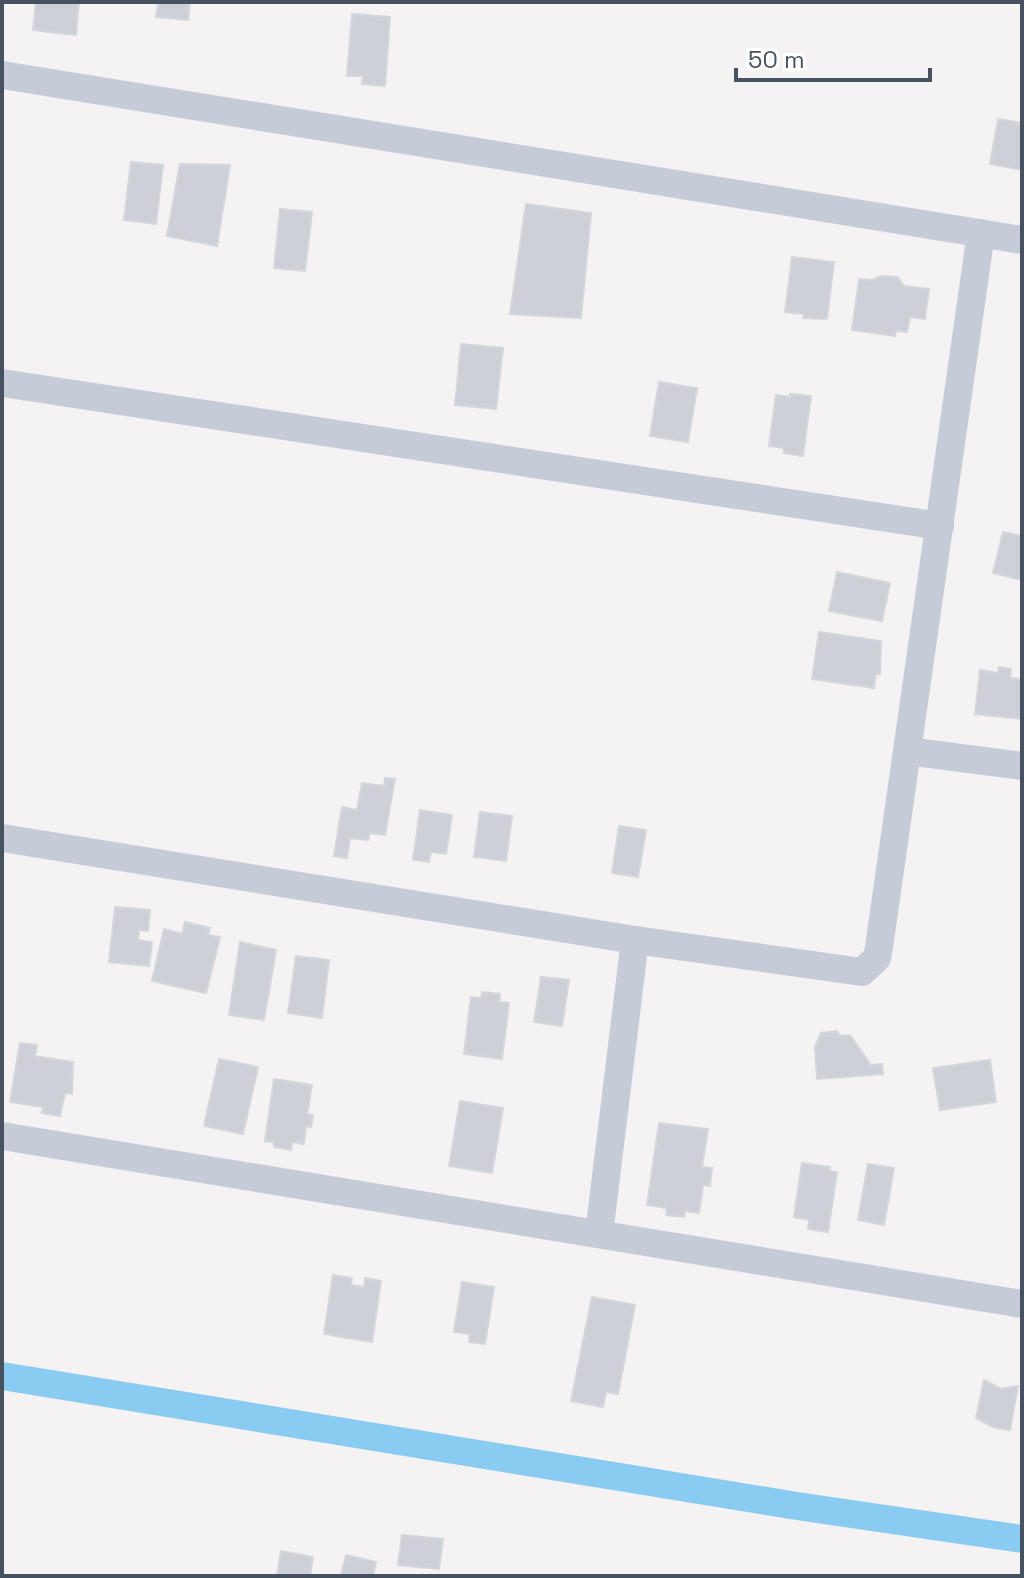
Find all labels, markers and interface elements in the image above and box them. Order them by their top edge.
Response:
scale bar [736,32,930,82]
text: 50 m [748,44,805,75]

